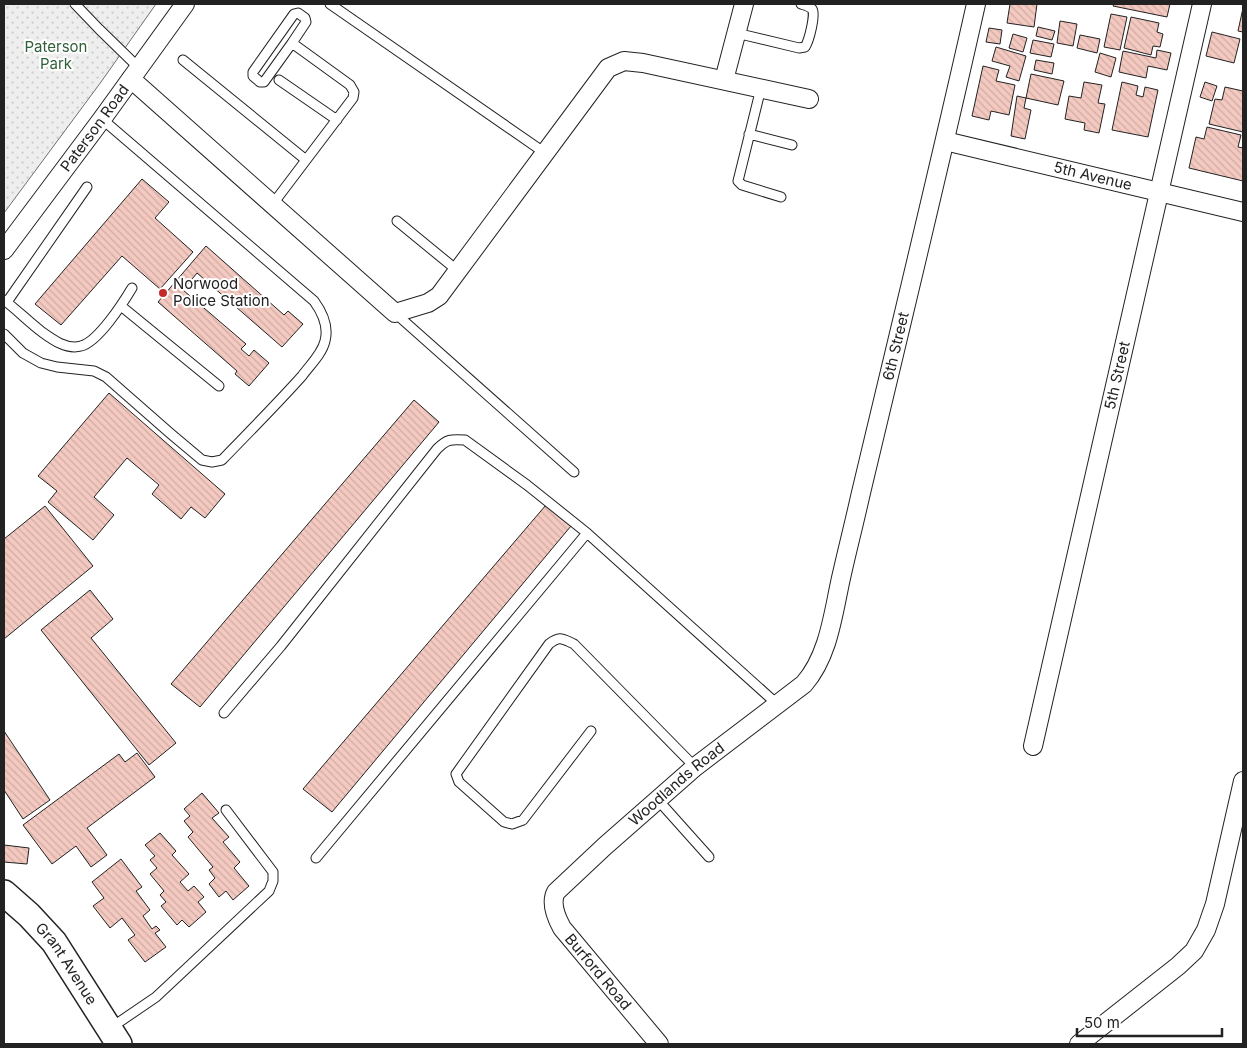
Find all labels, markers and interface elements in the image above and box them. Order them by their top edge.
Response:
park label: Paterson Park [25,37,87,73]
street label: Paterson Road [56,81,133,175]
street label: 5th Avenue [1052,157,1134,194]
place label: Norwood Police Station [173,274,270,310]
marker: Norwood Police Station [157,287,169,299]
street label: 6th Street [878,310,913,382]
street label: 5th Street [1100,339,1134,411]
street label: Woodlands Road [625,738,728,830]
street label: Grant Avenue [32,918,102,1008]
street label: Burford Road [561,930,636,1014]
scale bar [1077,1006,1222,1038]
text: 50 m [1084,1013,1120,1032]

